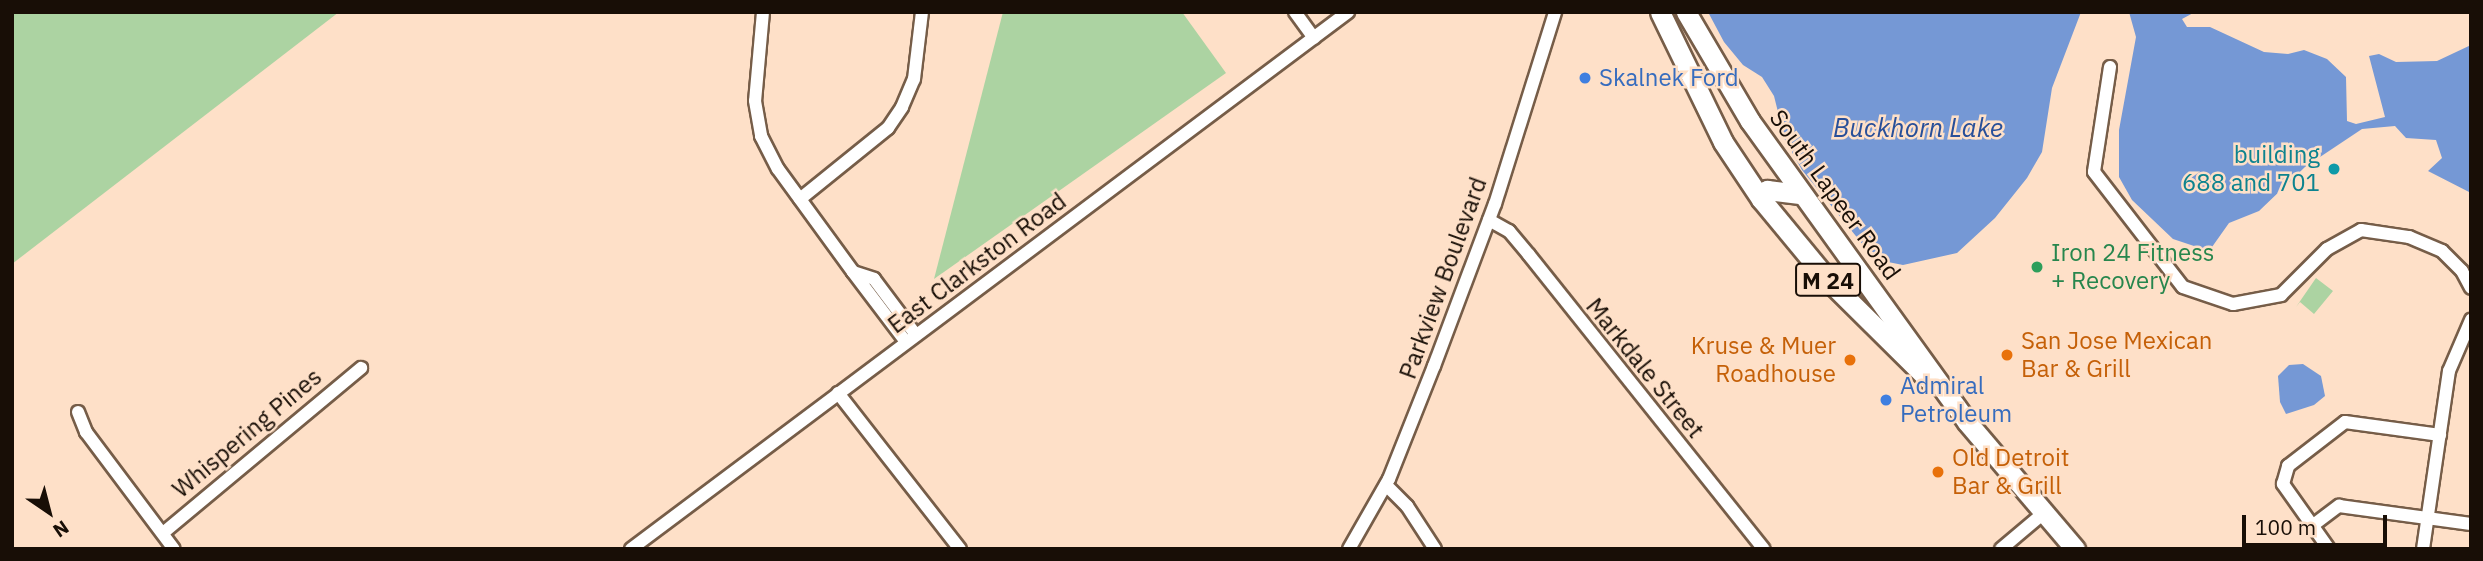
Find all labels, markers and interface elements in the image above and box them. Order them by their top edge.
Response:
place label: Skalnek Ford [1599,64,1739,92]
marker: Skalnek Ford [1577,70,1593,86]
street label: South Lapeer Road [1764,104,1906,286]
water label: Buckhorn Lake [1833,112,2003,144]
place label: building 688 and 701 [2182,141,2320,197]
marker: building 688 and 701 [2326,161,2342,177]
street label: Parkview Boulevard [1393,173,1493,383]
street label: East Clarkston Road [882,187,1072,339]
place label: Iron 24 Fitness + Recovery [2051,239,2214,295]
marker: Iron 24 Fitness + Recovery [2029,259,2045,275]
road number: M 24 [1795,260,1861,300]
street label: Markdale Street [1580,292,1710,444]
place label: San Jose Mexican Bar & Grill [2021,327,2212,383]
place label: Kruse & Muer Roadhouse [1691,332,1836,388]
marker: San Jose Mexican Bar & Grill [1999,347,2015,363]
marker: Kruse & Muer Roadhouse [1842,352,1858,368]
street label: Whispering Pines [167,362,327,504]
place label: Admiral Petroleum [1900,372,2012,428]
marker: Admiral Petroleum [1878,392,1894,408]
place label: Old Detroit Bar & Grill [1952,444,2069,500]
marker: Old Detroit Bar & Grill [1930,464,1946,480]
north arrow [14,477,84,547]
scale bar [2245,502,2390,546]
text: 100 m [2255,513,2316,541]
text: N [49,515,74,543]

